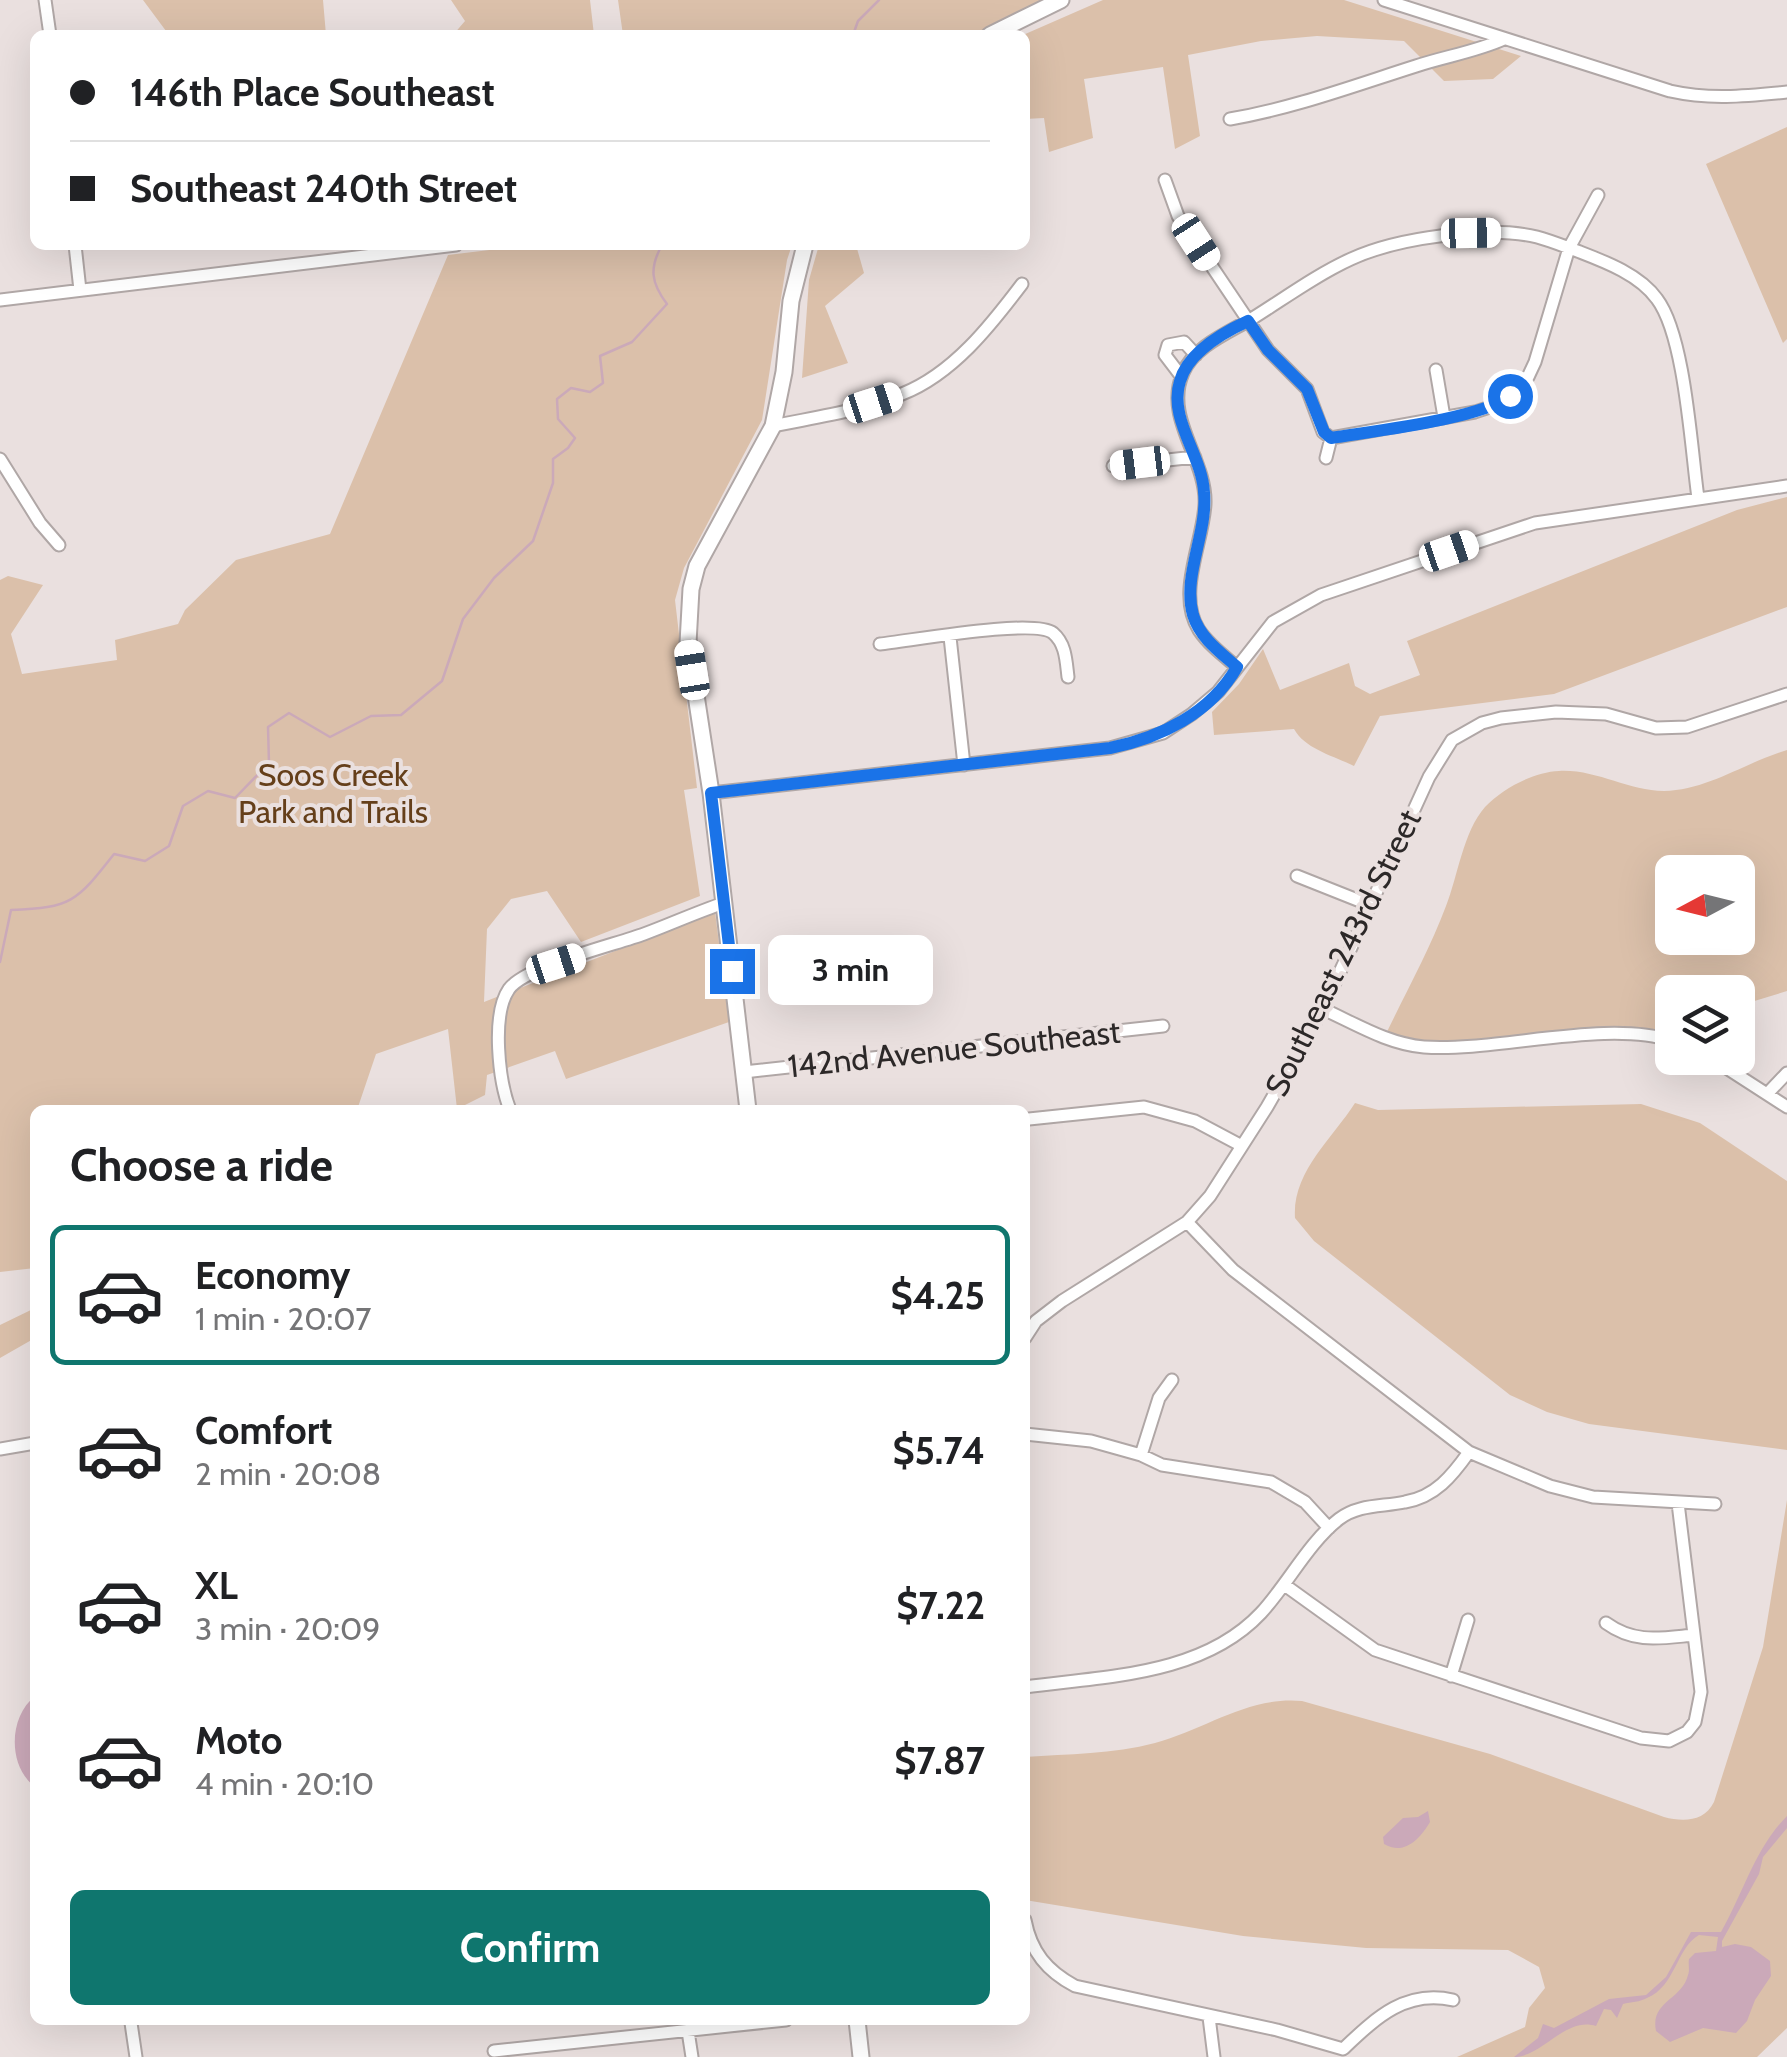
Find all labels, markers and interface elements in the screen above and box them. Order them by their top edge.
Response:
text: 146th Place Southeast [130,69,495,116]
text: Southeast 240th Street [130,165,517,212]
car [1167,209,1225,275]
car [1441,217,1501,249]
route start [1488,374,1533,419]
car [840,379,906,427]
car [1108,444,1172,482]
car [1416,527,1482,575]
car [672,638,712,702]
park label: Soos Creek Park and Trails [238,755,428,831]
street label: Southeast 243rd Street [1256,803,1429,1102]
north arrow [1655,855,1755,955]
map controls [1655,855,1755,1075]
callout: 3 min [767,936,932,1006]
car [523,940,589,988]
route end [710,949,755,994]
text: 3 min [812,950,889,989]
button: layers [1655,975,1755,1075]
street label: 142nd Avenue Southeast [786,1012,1122,1085]
text: Choose a ride [70,1138,333,1192]
icon: car [75,1250,165,1340]
text: Economy [195,1252,350,1299]
text: $4.25 [890,1272,985,1319]
text: 1 min · 20:07 [195,1299,371,1338]
icon: car [75,1405,165,1495]
text: Comfort [195,1407,332,1454]
text: $5.74 [892,1427,985,1474]
text: 2 min · 20:08 [195,1454,381,1493]
icon: car [75,1560,165,1650]
text: XL [195,1562,238,1609]
text: $7.22 [896,1582,985,1629]
text: 3 min · 20:09 [195,1609,381,1648]
icon: car [75,1715,165,1805]
text: Moto [195,1717,282,1764]
text: $7.87 [894,1737,985,1784]
text: 4 min · 20:10 [195,1764,374,1803]
button: Confirm [70,1890,990,2005]

